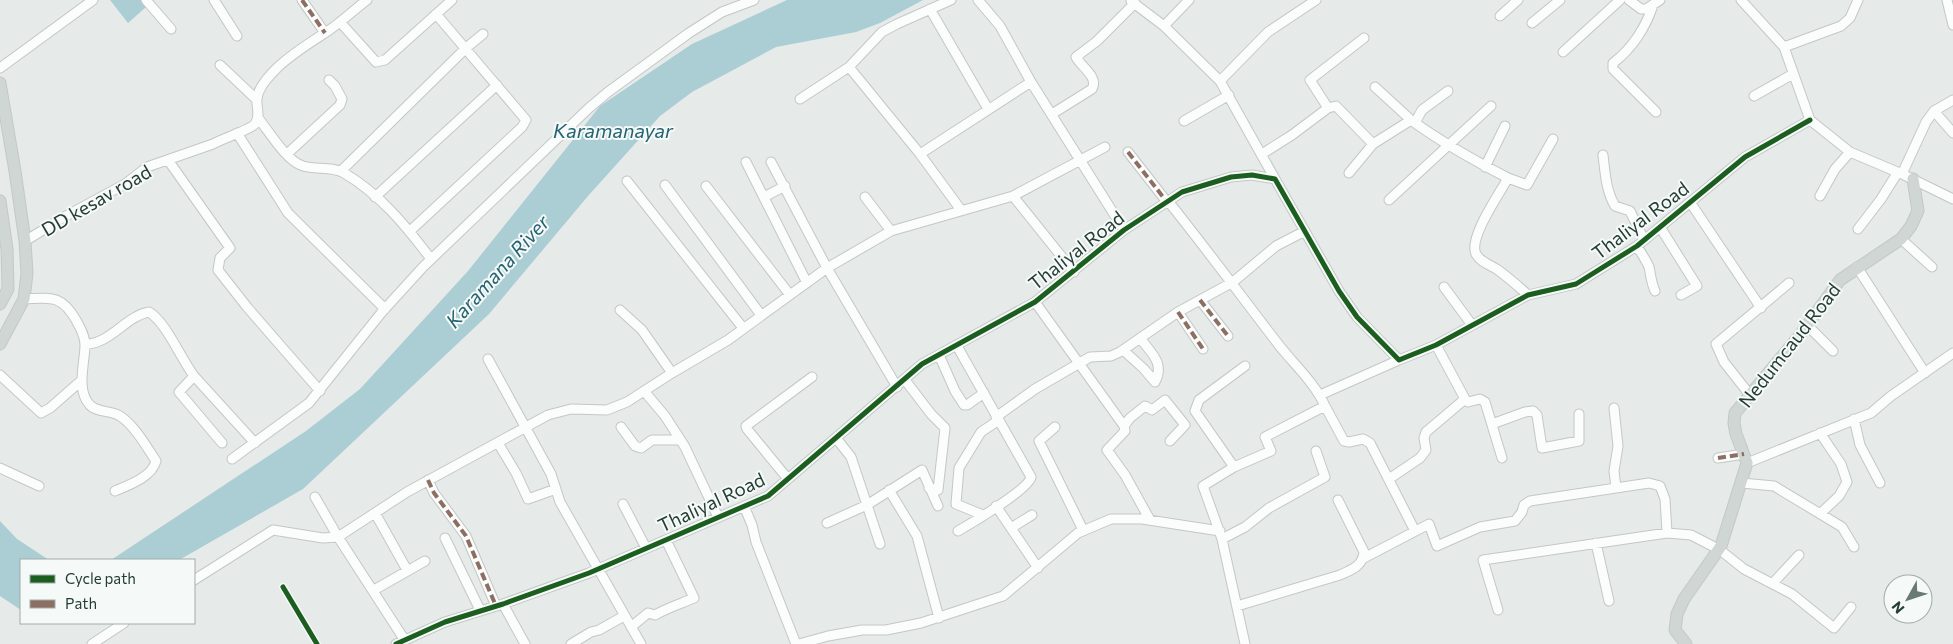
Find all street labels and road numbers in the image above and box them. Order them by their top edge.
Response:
street label: DD kesav road [37,159,155,241]
street label: Thaliyal Road [1587,176,1693,264]
street label: Thaliyal Road [1024,205,1128,295]
street label: Nedumcaud Road [1733,278,1845,412]
street label: Thaliyal Road [654,467,768,537]

